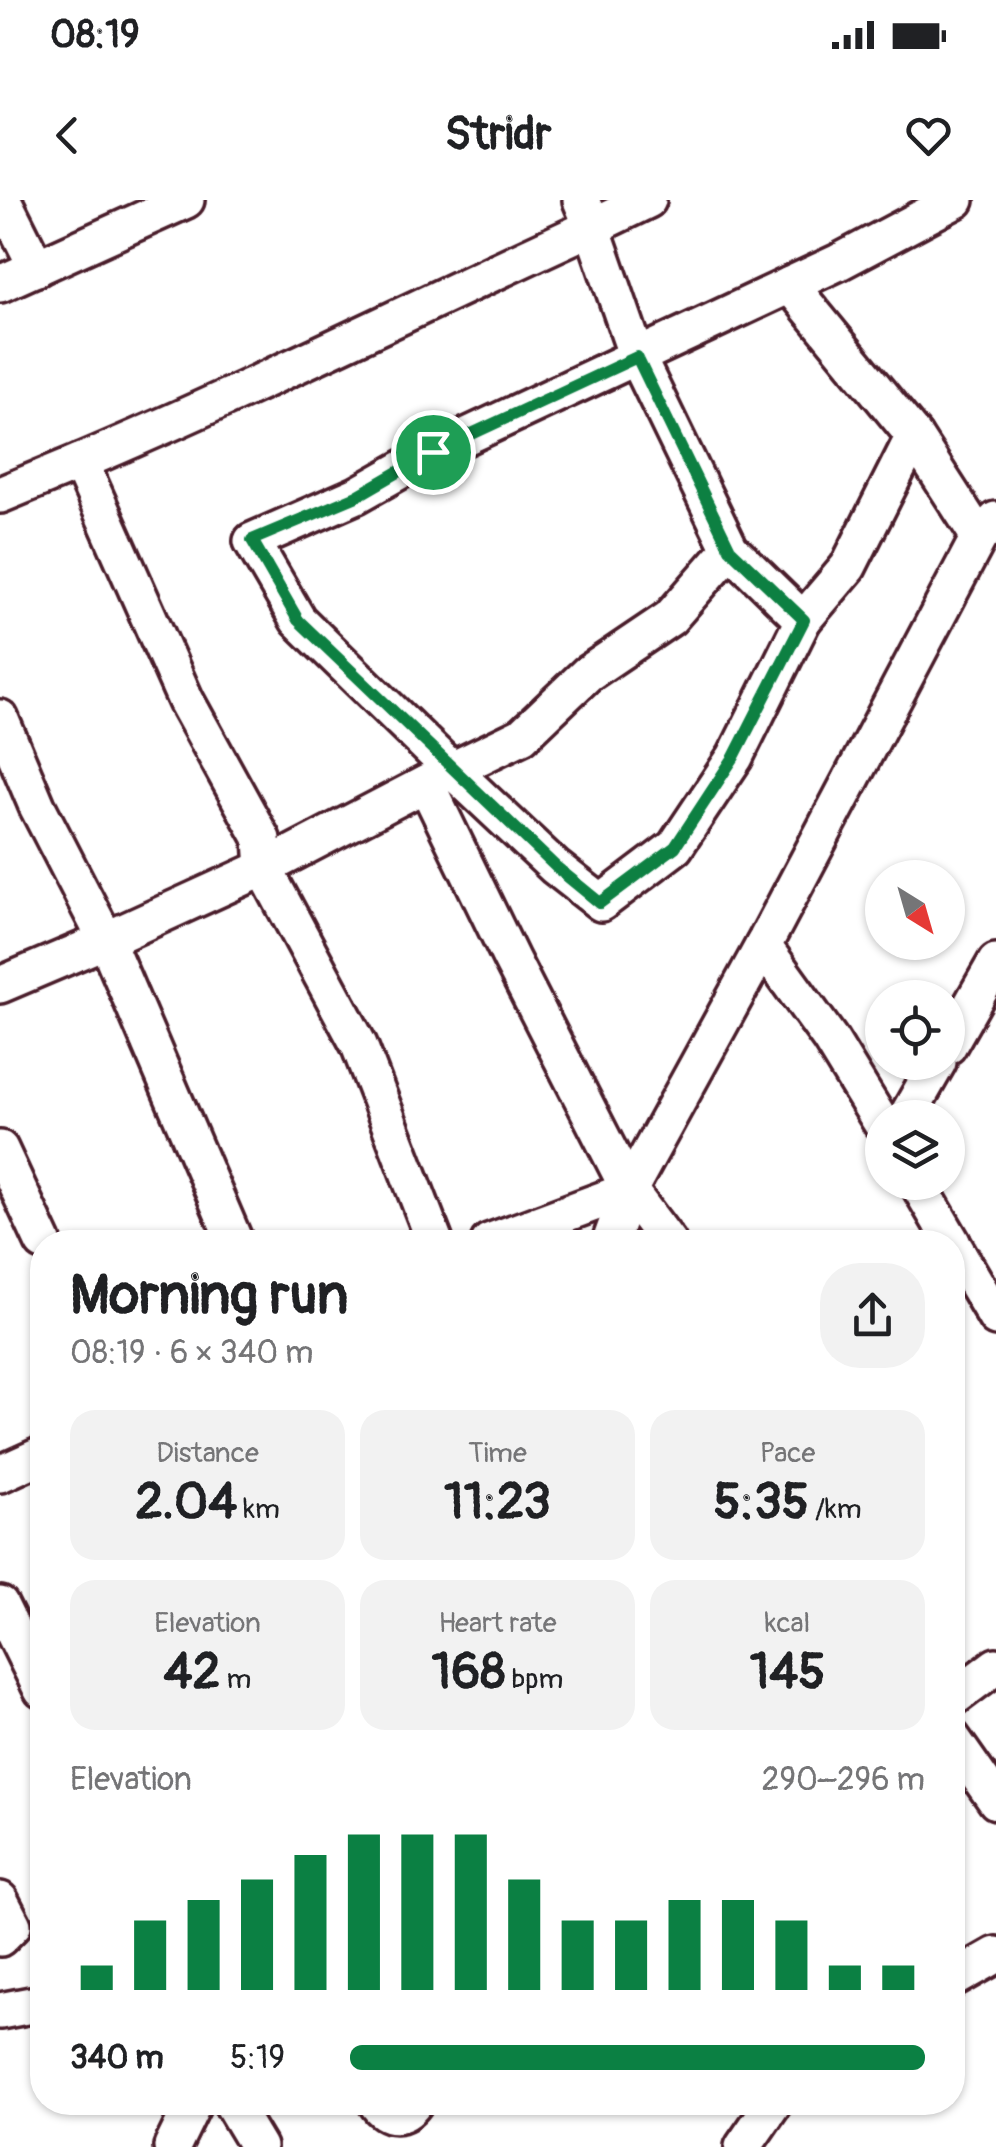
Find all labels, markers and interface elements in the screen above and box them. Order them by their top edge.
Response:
text: 08:19 [50,11,140,59]
text: Stridr [445,107,551,163]
icon: back [40,108,95,163]
icon: heart [901,108,956,163]
pin [391,410,476,495]
icon: arrive [406,425,461,480]
north arrow [865,860,965,960]
map controls [865,860,965,1200]
button: locate [865,980,965,1080]
button: layers [865,1100,965,1200]
text: Morning run [70,1261,348,1330]
button: share [820,1263,925,1368]
text: 08:19 · 6 × 340 m [70,1333,314,1373]
text: Distance [156,1436,259,1471]
text: Time [468,1436,527,1471]
text: Pace [760,1436,815,1471]
text: 2.04 [135,1471,237,1534]
text: 11:23 [444,1471,551,1534]
text: 5:35 [713,1471,809,1534]
text: km [237,1492,280,1527]
text: /km [809,1492,862,1527]
text: Elevation [154,1606,261,1641]
text: Heart rate [438,1606,557,1641]
text: kcal [765,1606,810,1641]
text: 42 [164,1641,221,1704]
text: 168 [432,1641,505,1704]
text: 145 [750,1641,825,1704]
text: m [221,1662,251,1697]
text: bpm [505,1662,563,1697]
text: Elevation [70,1760,192,1800]
text: 290–296 m [762,1760,925,1800]
text: 340 m [70,2038,164,2078]
text: 5:19 [230,2038,285,2078]

